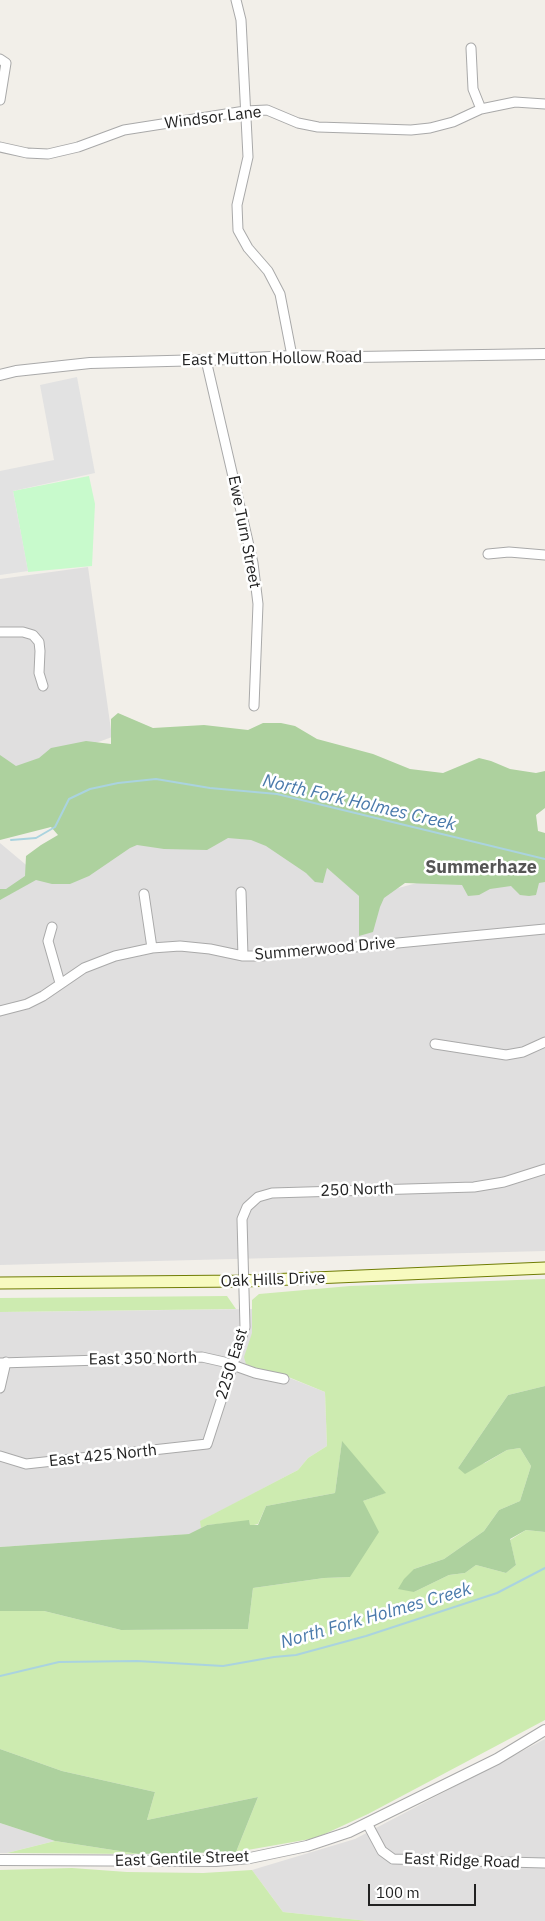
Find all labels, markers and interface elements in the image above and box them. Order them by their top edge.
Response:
street label: Windsor Lane [163,103,263,133]
street label: East Mutton Hollow Road [182,348,362,370]
street label: Ewe Turn Street [224,474,264,590]
water label: North Fork Holmes Creek [260,770,458,836]
district label: Summerhaze [425,857,537,879]
street label: Summerwood Drive [254,933,396,965]
street label: 250 North [320,1179,394,1201]
street label: Oak Hills Drive [220,1269,326,1291]
street label: 2250 East [212,1326,252,1402]
street label: East 350 North [89,1348,197,1370]
street label: East 425 North [48,1441,158,1471]
water label: North Fork Holmes Creek [278,1578,474,1654]
street label: East Gentile Street [115,1847,249,1871]
street label: East Ridge Road [404,1849,520,1873]
scale bar [370,1874,478,1906]
text: 100 m [376,1883,420,1902]

